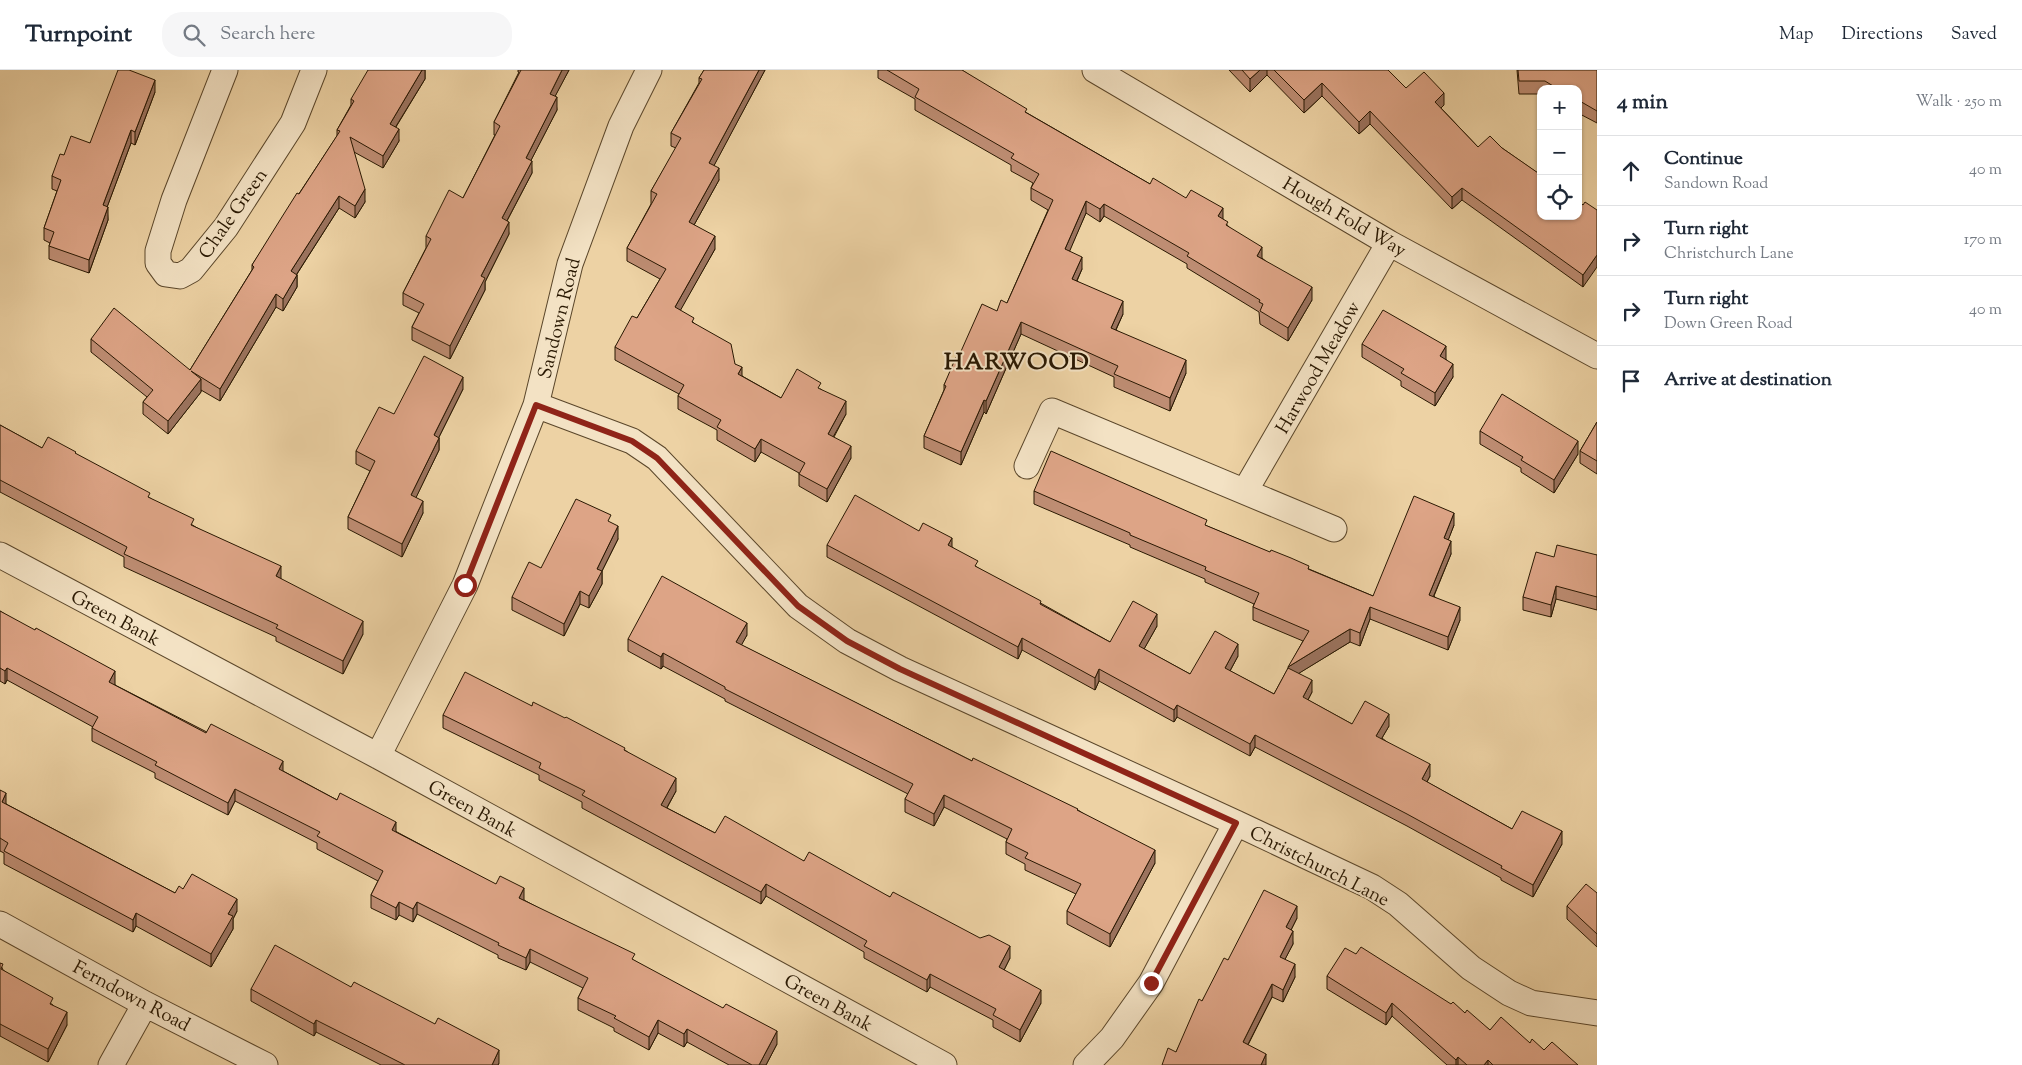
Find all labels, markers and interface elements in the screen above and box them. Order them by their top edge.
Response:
search box [162,12,512,57]
text: Turnpoint [25,18,132,52]
icon: search [180,21,208,49]
text: Search here [220,21,315,48]
text: Map [1779,22,1814,48]
text: Directions [1842,22,1923,48]
text: Saved [1951,22,1997,48]
map controls [1537,85,1582,220]
button: + [1537,85,1582,130]
text: 4 min [1617,88,1668,118]
text: Walk · 250 m [1916,91,2002,114]
button: − [1537,130,1582,175]
text: Continue [1664,146,1743,173]
icon: ahead [1617,157,1645,185]
text: 40 m [1969,159,2002,182]
street label: Chale Green [193,164,275,265]
street label: Hough Fold Way [1277,172,1411,265]
text: Sandown Road [1664,173,1768,196]
button: locate [1537,175,1582,220]
text: Turn right [1664,216,1748,243]
icon: right [1617,227,1645,255]
text: 170 m [1964,229,2002,252]
text: Christchurch Lane [1664,243,1794,266]
street label: Sandown Road [532,255,589,382]
text: Turn right [1664,286,1748,313]
street label: Harwood Meadow [1270,297,1368,440]
icon: right [1617,297,1645,325]
text: 40 m [1969,299,2002,322]
text: Down Green Road [1664,313,1793,336]
district label: HARWOOD [944,346,1090,380]
icon: arrive [1617,367,1645,395]
text: Arrive at destination [1664,367,1832,394]
route start [454,574,477,597]
street label: Green Bank [65,584,165,654]
street label: Green Bank [422,775,522,846]
street label: Christchurch Lane [1244,820,1394,914]
street label: Ferndown Road [67,955,195,1040]
street label: Green Bank [778,969,878,1040]
route end [1140,972,1163,995]

